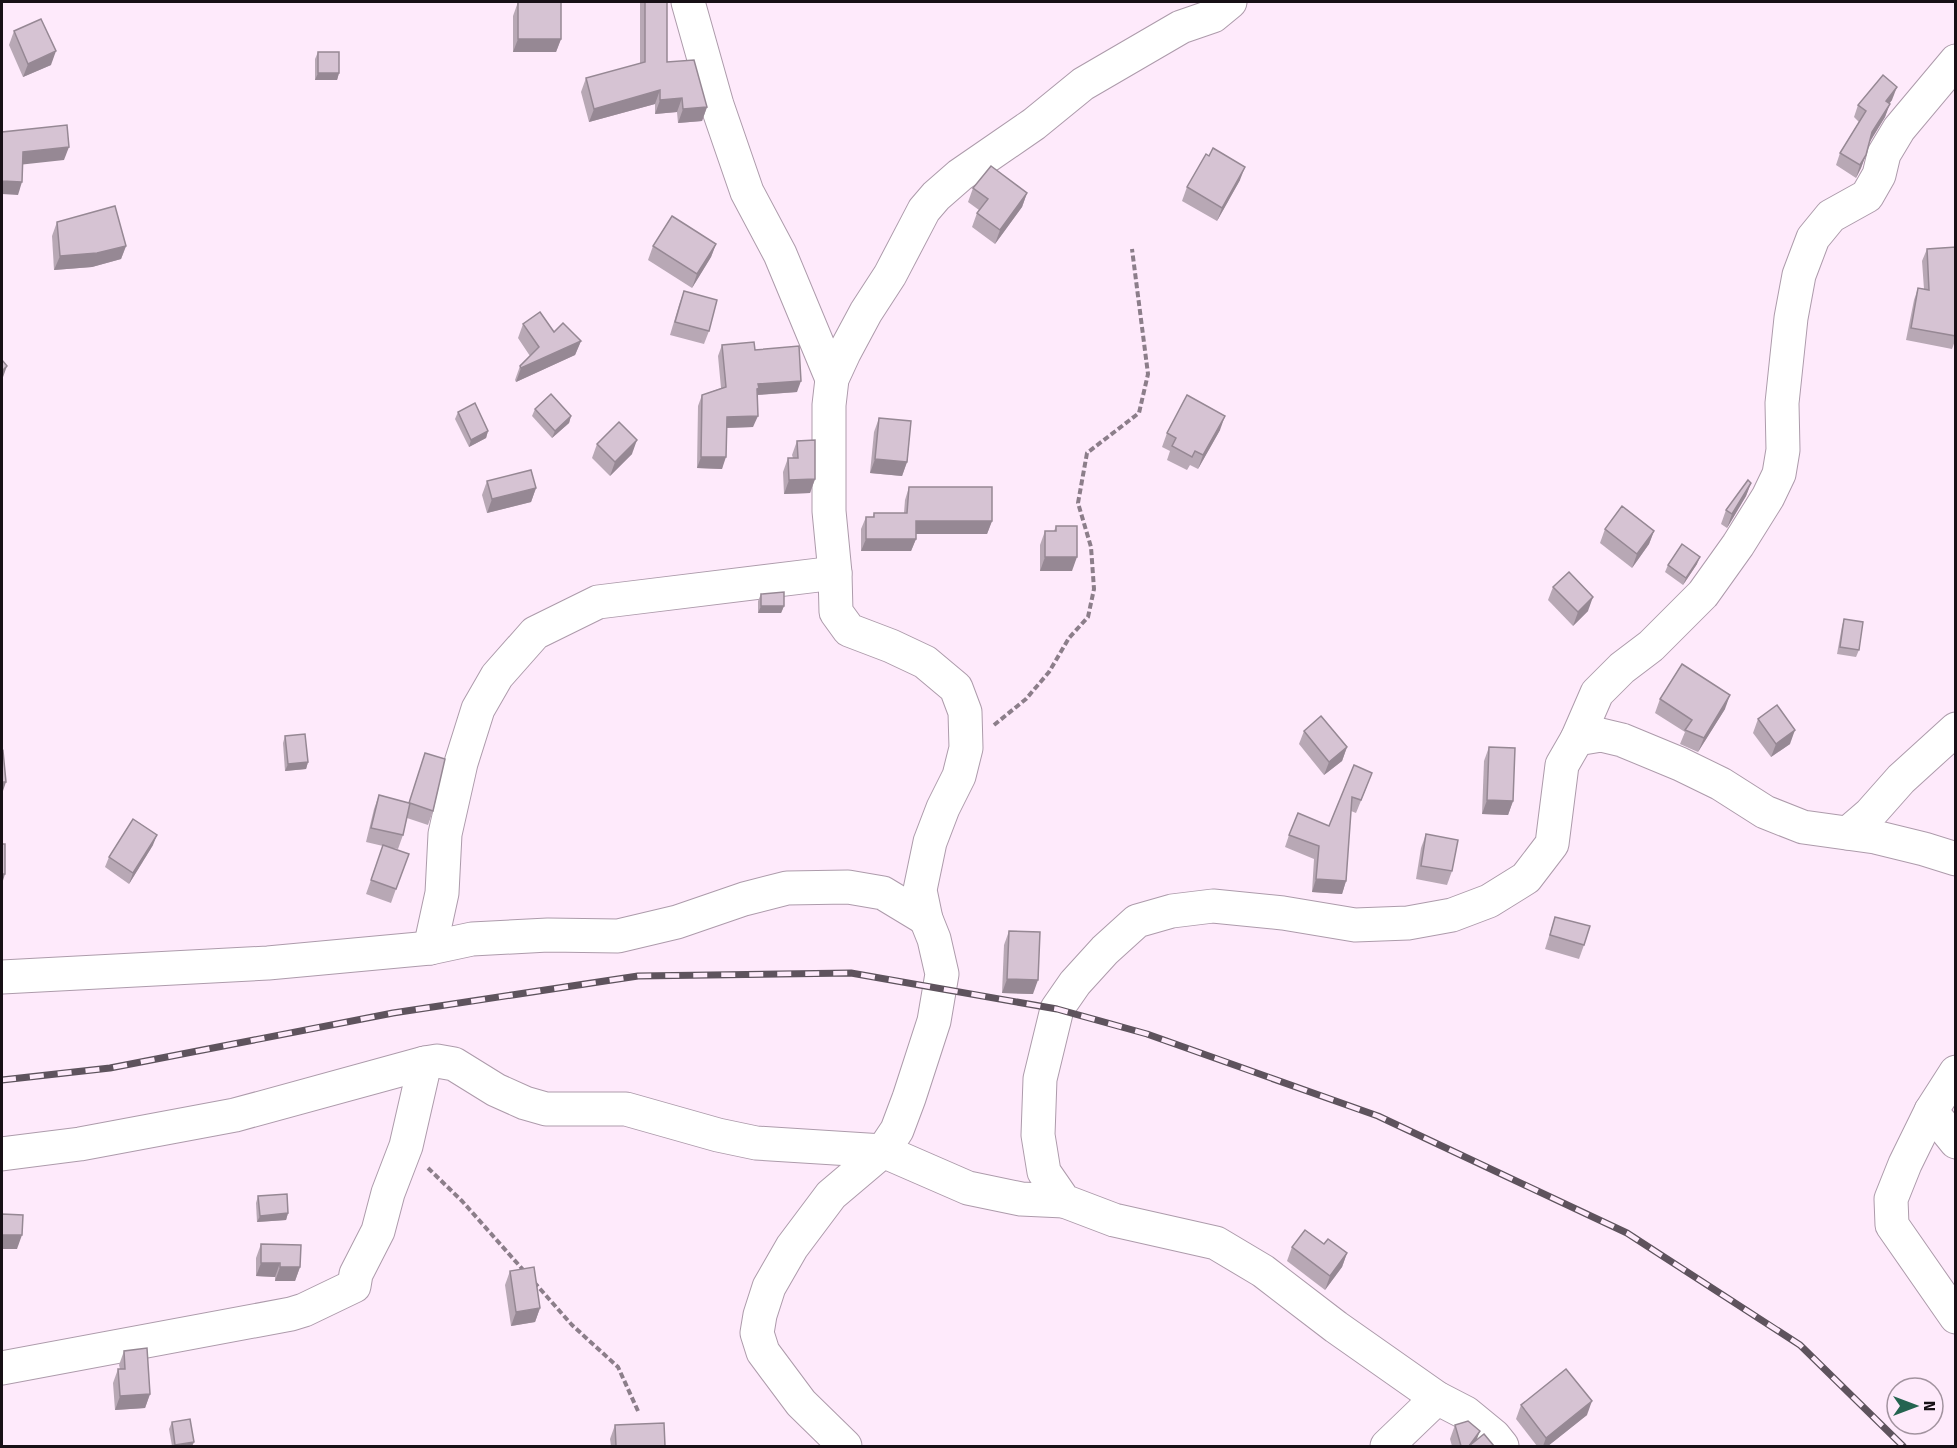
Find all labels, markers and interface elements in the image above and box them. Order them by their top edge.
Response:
north arrow [1885,1376,1945,1436]
text: N [1920,1401,1939,1411]

